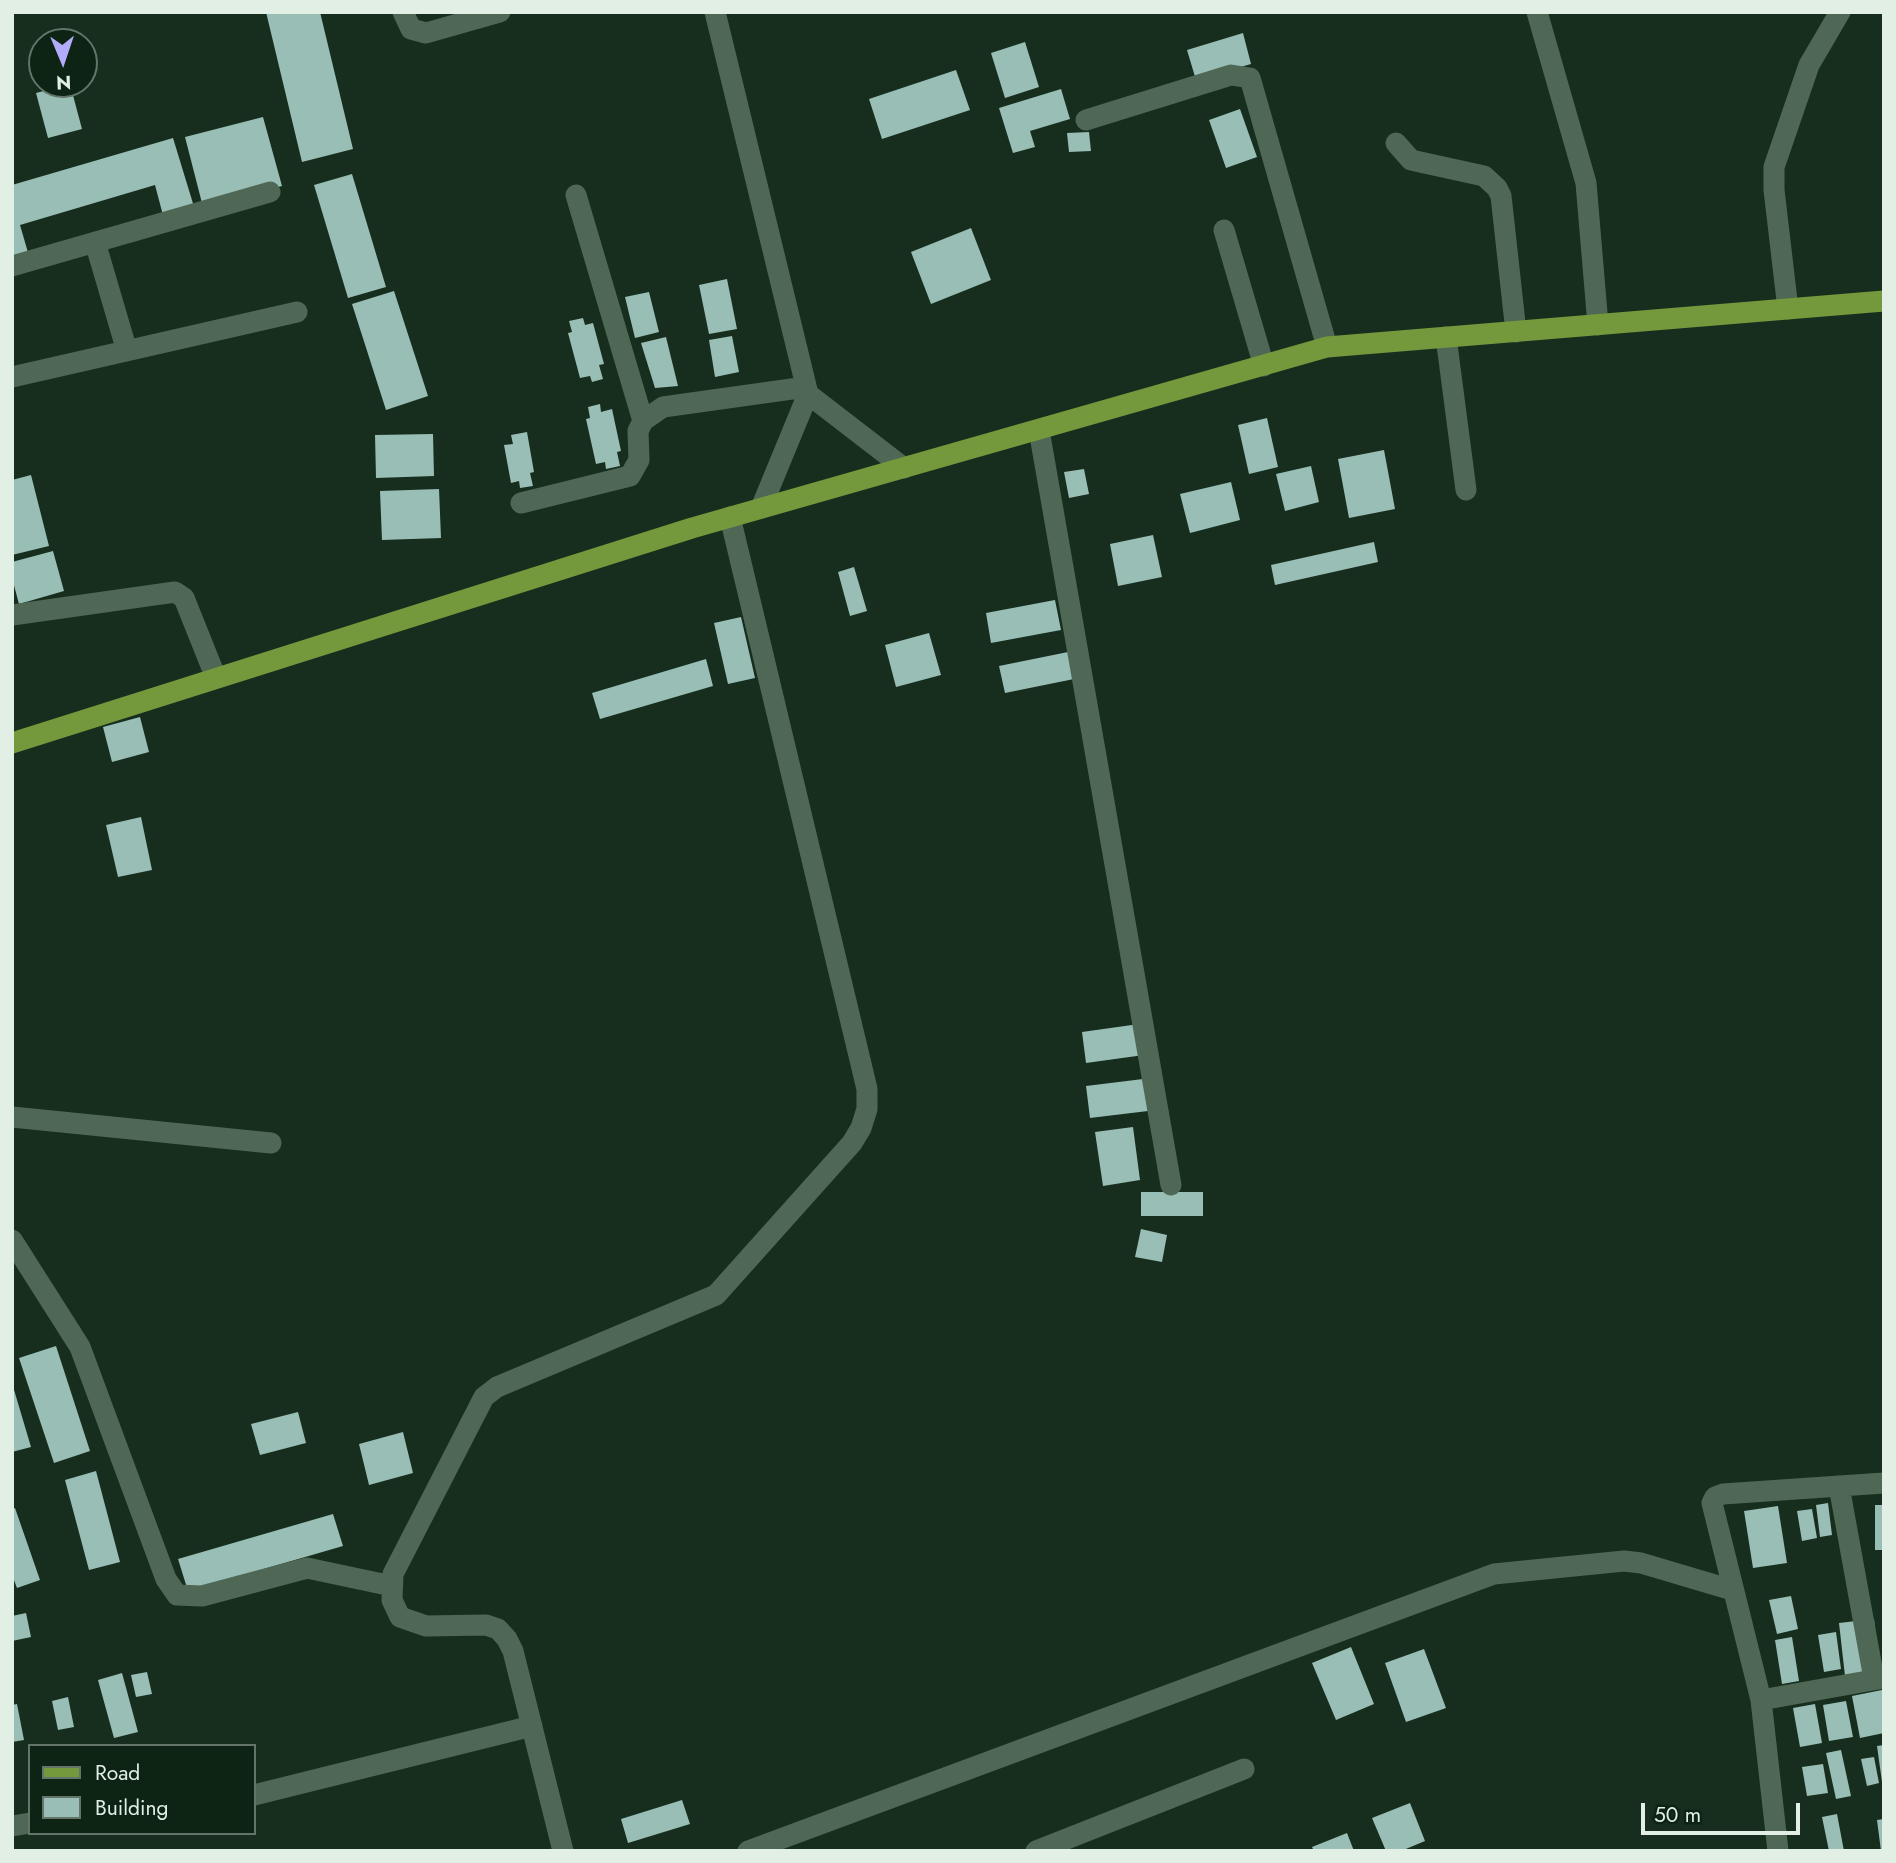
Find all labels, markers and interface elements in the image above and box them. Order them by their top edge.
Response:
north arrow [28,28,98,98]
text: N [56,69,72,96]
legend [28,1744,256,1835]
text: Road [95,1758,140,1788]
scale bar [1644,1790,1803,1834]
text: Building [95,1793,168,1823]
text: 50 m [1654,1800,1701,1830]

